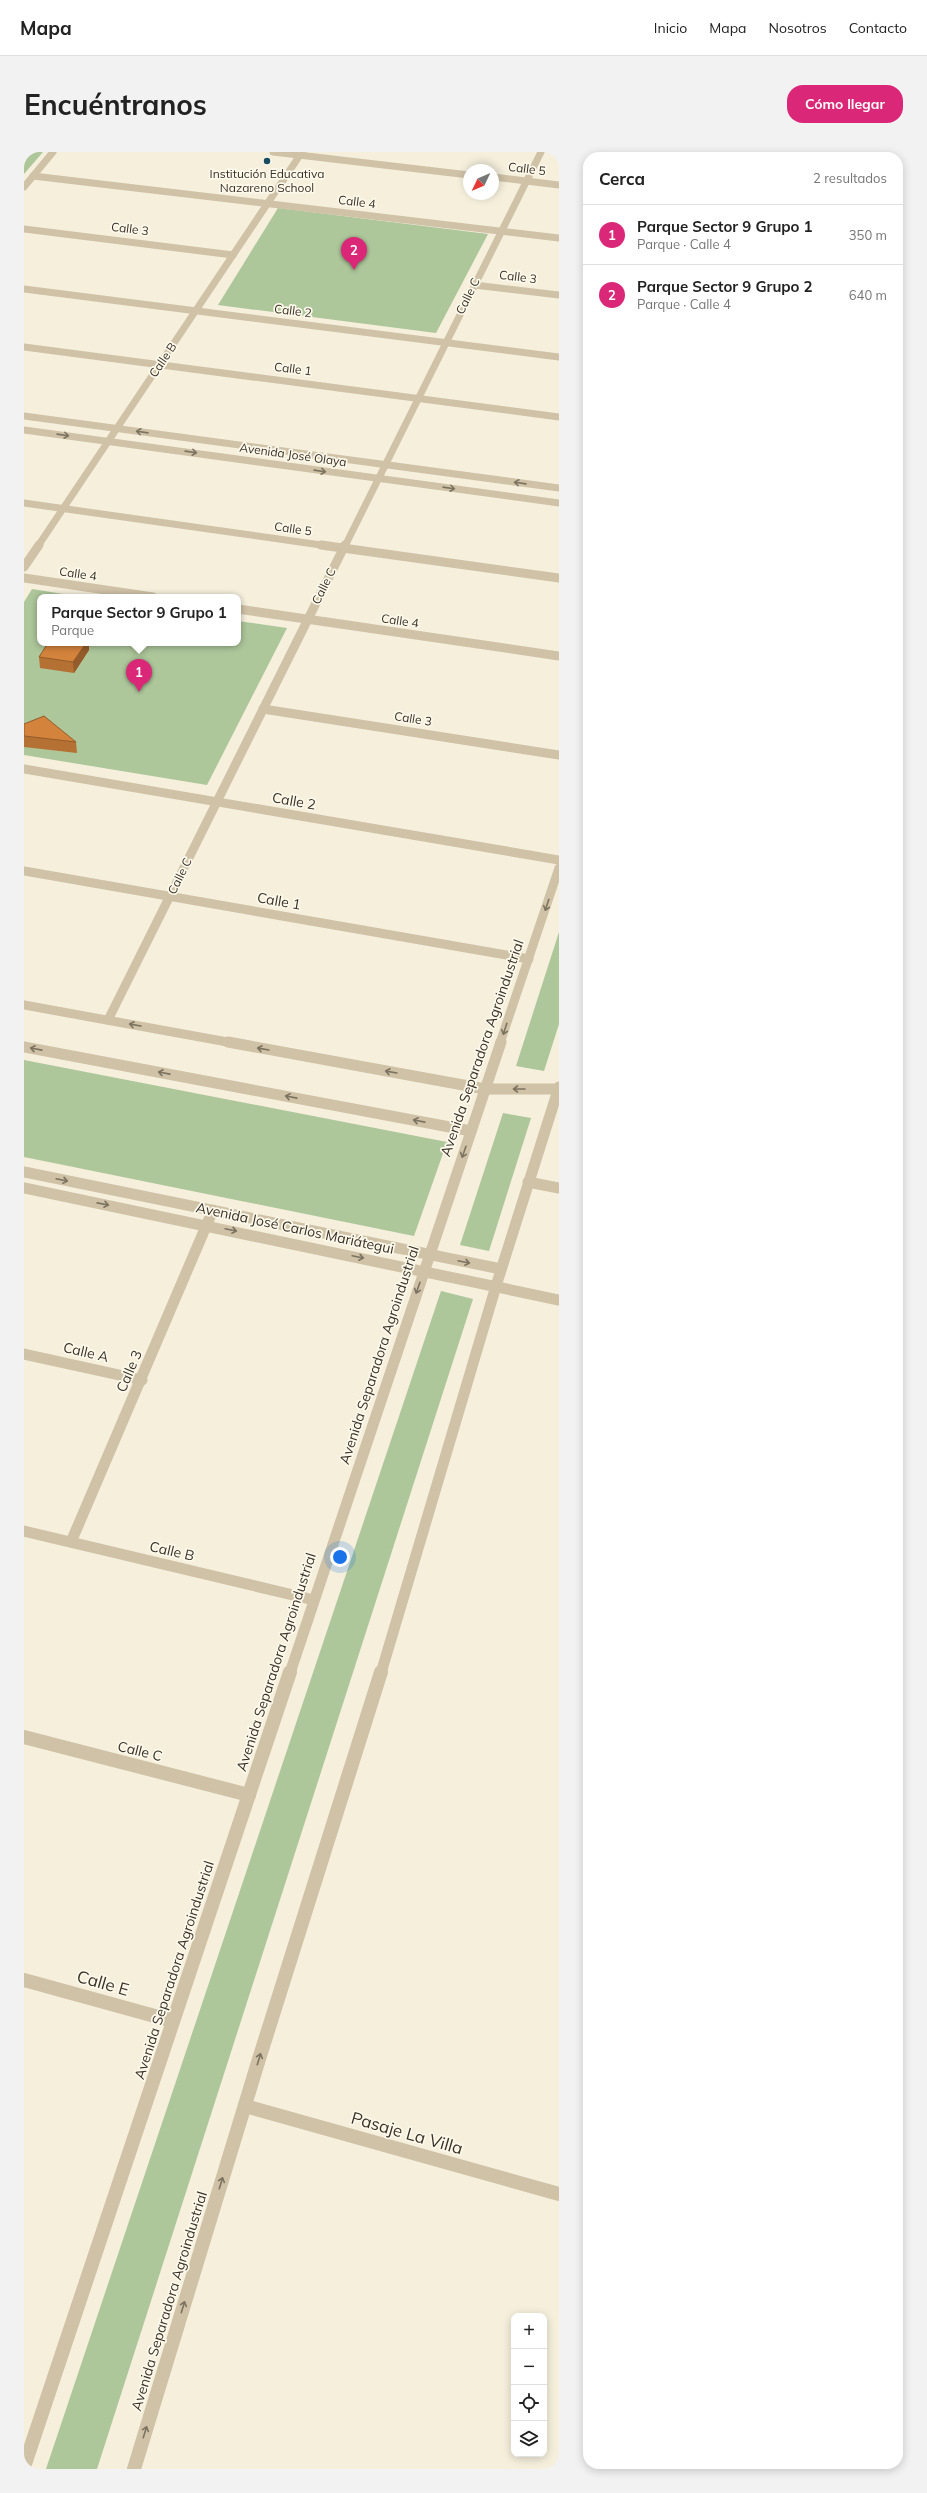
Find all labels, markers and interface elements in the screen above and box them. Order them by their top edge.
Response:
text: Mapa [20,16,72,40]
text: Inicio [654,19,687,37]
text: Mapa [709,19,747,37]
text: Nosotros [769,19,827,37]
text: Contacto [849,19,907,37]
button: Cómo llegar [787,85,903,123]
text: Encuéntranos [24,87,207,122]
marker: Institución Educativa Nazareno School [262,156,272,166]
street label: Calle 5 [507,159,547,178]
north arrow [463,164,499,200]
place label: Institución Educativa Nazareno School [210,166,324,195]
text: Cerca [599,168,645,189]
text: 2 resultados [813,170,887,186]
street label: Calle 4 [337,192,377,211]
text: Parque Sector 9 Grupo 1 [637,217,813,236]
street label: Calle 3 [110,219,150,238]
text: 1 [608,227,616,243]
text: 350 m [849,227,887,243]
text: Parque · Calle 4 [637,236,731,252]
pin: 2 [341,237,367,270]
street label: Calle 3 [498,267,538,286]
street label: Calle C [452,275,483,317]
text: Parque Sector 9 Grupo 2 [637,277,813,296]
text: 2 [608,287,616,303]
text: 640 m [849,287,887,303]
text: Parque · Calle 4 [637,296,731,312]
street label: Calle 2 [273,301,313,320]
street label: Calle B [146,339,180,380]
street label: Calle 1 [273,359,313,378]
one-way arrow [136,428,149,436]
one-way arrow [56,431,69,439]
street label: Avenida José Olaya [239,440,348,469]
one-way arrow [185,448,198,456]
one-way arrow [313,467,326,475]
one-way arrow [514,479,527,487]
one-way arrow [442,484,455,492]
street label: Calle 5 [273,518,313,539]
street label: Calle 4 [58,563,98,584]
street label: Calle C [308,565,339,607]
popup [37,594,241,646]
text: Parque Sector 9 Grupo 1 [51,603,227,622]
street label: Calle 4 [380,610,420,631]
text: Parque [51,622,94,638]
pin: 1 [126,659,152,692]
street label: Calle 3 [393,708,433,729]
street label: Calle 2 [271,788,317,814]
street label: Calle C [164,855,195,897]
street label: Calle 1 [256,888,302,914]
one-way arrow [542,899,550,911]
street label: Avenida Separadora Agroindustrial [436,937,528,1159]
one-way arrow [129,1021,142,1029]
one-way arrow [501,1022,509,1034]
one-way arrow [30,1045,43,1053]
one-way arrow [257,1045,270,1053]
one-way arrow [385,1068,398,1076]
one-way arrow [157,1069,170,1077]
one-way arrow [513,1085,526,1093]
one-way arrow [285,1093,298,1101]
one-way arrow [413,1117,426,1125]
one-way arrow [460,1145,467,1158]
one-way arrow [55,1176,68,1184]
street label: Avenida José Carlos Mariátegui [194,1198,396,1258]
one-way arrow [97,1200,110,1208]
one-way arrow [224,1226,237,1234]
street label: Avenida Separadora Agroindustrial [335,1244,423,1466]
one-way arrow [351,1253,364,1261]
one-way arrow [457,1258,470,1266]
one-way arrow [414,1282,422,1294]
street label: Calle A [62,1338,111,1366]
street label: Calle 3 [112,1347,146,1395]
street label: Calle B [148,1537,196,1565]
your location [330,1547,350,1567]
street label: Avenida Separadora Agroindustrial [232,1551,320,1773]
street label: Calle C [116,1737,164,1765]
street label: Avenida Separadora Agroindustrial [130,1859,218,2081]
street label: Calle E [75,1965,132,2000]
one-way arrow [256,2052,263,2065]
street label: Pasaje La Villa [349,2107,465,2159]
one-way arrow [218,2177,225,2190]
street label: Avenida Separadora Agroindustrial [127,2189,211,2413]
one-way arrow [180,2301,187,2314]
map controls [511,2313,547,2457]
button: + [511,2313,547,2349]
button: − [511,2349,547,2385]
button: locate [511,2385,547,2421]
button: layers [511,2421,547,2457]
one-way arrow [142,2425,149,2438]

